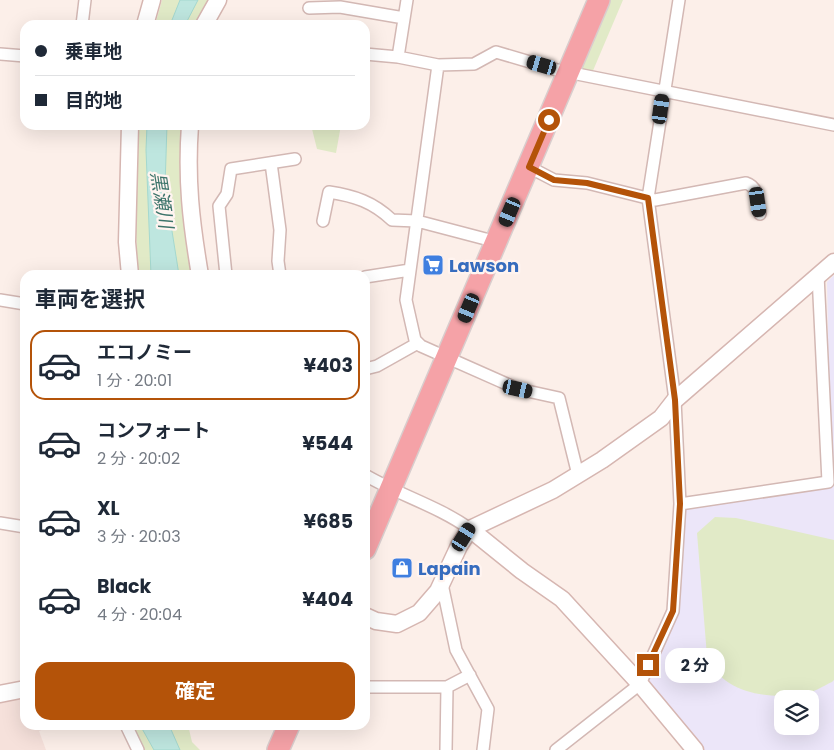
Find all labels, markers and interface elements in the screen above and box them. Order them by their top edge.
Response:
text: 乗車地 [65,38,122,65]
car [525,54,558,76]
text: 目的地 [65,87,122,114]
car [651,93,670,125]
route start [538,109,560,131]
water label: 黒瀬川 [144,170,180,232]
car [748,186,767,218]
car [497,195,522,229]
supermarket icon: Lawson [421,253,445,277]
place label: Lawson [449,253,519,278]
text: 車両を選択 [35,284,145,315]
car [456,291,481,325]
text: エコノミー [97,339,192,366]
icon: car [37,343,82,388]
text: ¥403 [304,352,353,379]
text: 1 分 · 20:01 [97,369,172,392]
car [501,378,534,400]
text: コンフォート [97,417,210,444]
icon: car [37,421,82,466]
text: ¥544 [302,430,353,457]
text: 2 分 · 20:02 [97,447,180,470]
text: XL [97,495,120,522]
icon: car [37,499,82,544]
text: ¥685 [303,508,353,535]
car [449,520,478,554]
text: 3 分 · 20:03 [97,525,181,548]
shop icon: Lapain [390,556,414,580]
place label: Lapain [418,556,481,581]
text: Black [97,573,151,600]
icon: car [37,577,82,622]
text: ¥404 [302,586,353,613]
text: 4 分 · 20:04 [97,603,182,626]
callout: 2 分 [666,648,726,682]
route end [637,654,659,676]
text: 2 分 [681,654,709,677]
button: 確定 [35,662,355,720]
map controls [774,690,819,735]
button: layers [774,690,819,735]

